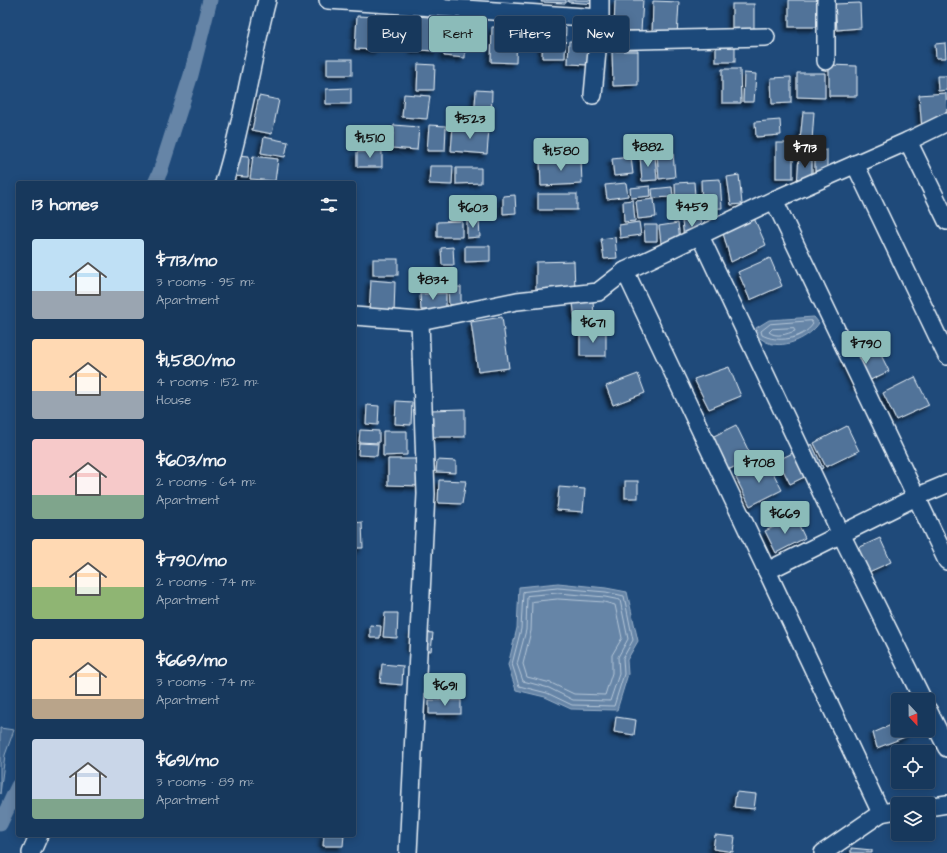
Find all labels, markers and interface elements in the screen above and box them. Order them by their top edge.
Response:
chip: Buy [368,16,421,52]
chip: Rent [429,16,487,52]
chip: Filters [495,16,565,52]
chip: New [573,16,629,52]
pin: $523 [446,106,494,140]
text: $523 [455,110,485,128]
pin: $1,510 [337,125,403,159]
text: $1,510 [355,129,385,147]
pin: $882 [624,134,672,168]
pin: $713 [781,135,829,169]
pin: $1,580 [528,138,594,172]
text: $882 [632,138,664,156]
text: $713 [793,139,817,157]
text: $1,580 [542,142,580,160]
text: 13 homes [32,193,99,217]
icon: filters [318,194,340,216]
pin: $459 [668,194,716,228]
pin: $603 [449,195,497,229]
text: $459 [676,198,708,216]
text: $603 [458,199,488,217]
text: $713/mo [156,249,217,273]
icon: home [64,255,112,303]
pin: $834 [409,267,457,301]
text: $834 [417,271,449,289]
text: 3 rooms · 95 m² [156,273,255,291]
text: Apartment [156,291,220,309]
pin: $671 [569,310,617,344]
text: $671 [580,314,606,332]
pin: $790 [842,331,890,365]
text: $790 [851,335,881,353]
text: $1,580/mo [156,349,235,373]
icon: home [64,355,112,403]
text: 4 rooms · 152 m² [156,373,259,391]
text: House [156,391,191,409]
text: $603/mo [156,449,226,473]
pin: $708 [735,450,783,484]
text: $708 [743,454,775,472]
icon: home [64,455,112,503]
text: 2 rooms · 64 m² [156,473,257,491]
text: Apartment [156,491,220,509]
pin: $669 [761,501,809,535]
text: $669 [770,505,800,523]
text: $790/mo [156,549,227,573]
icon: home [64,555,112,603]
text: 2 rooms · 74 m² [156,573,256,591]
text: Apartment [156,591,220,609]
text: $669/mo [156,649,227,673]
icon: home [64,655,112,703]
text: 3 rooms · 74 m² [156,673,256,691]
pin: $691 [421,673,469,707]
text: $691 [433,677,457,695]
text: Apartment [156,691,220,709]
north arrow [891,693,935,737]
map controls [891,693,935,841]
button: locate [891,745,935,789]
text: $691/mo [156,749,219,773]
icon: home [64,755,112,803]
text: 3 rooms · 89 m² [156,773,255,791]
text: Apartment [156,791,220,809]
button: layers [891,797,935,841]

